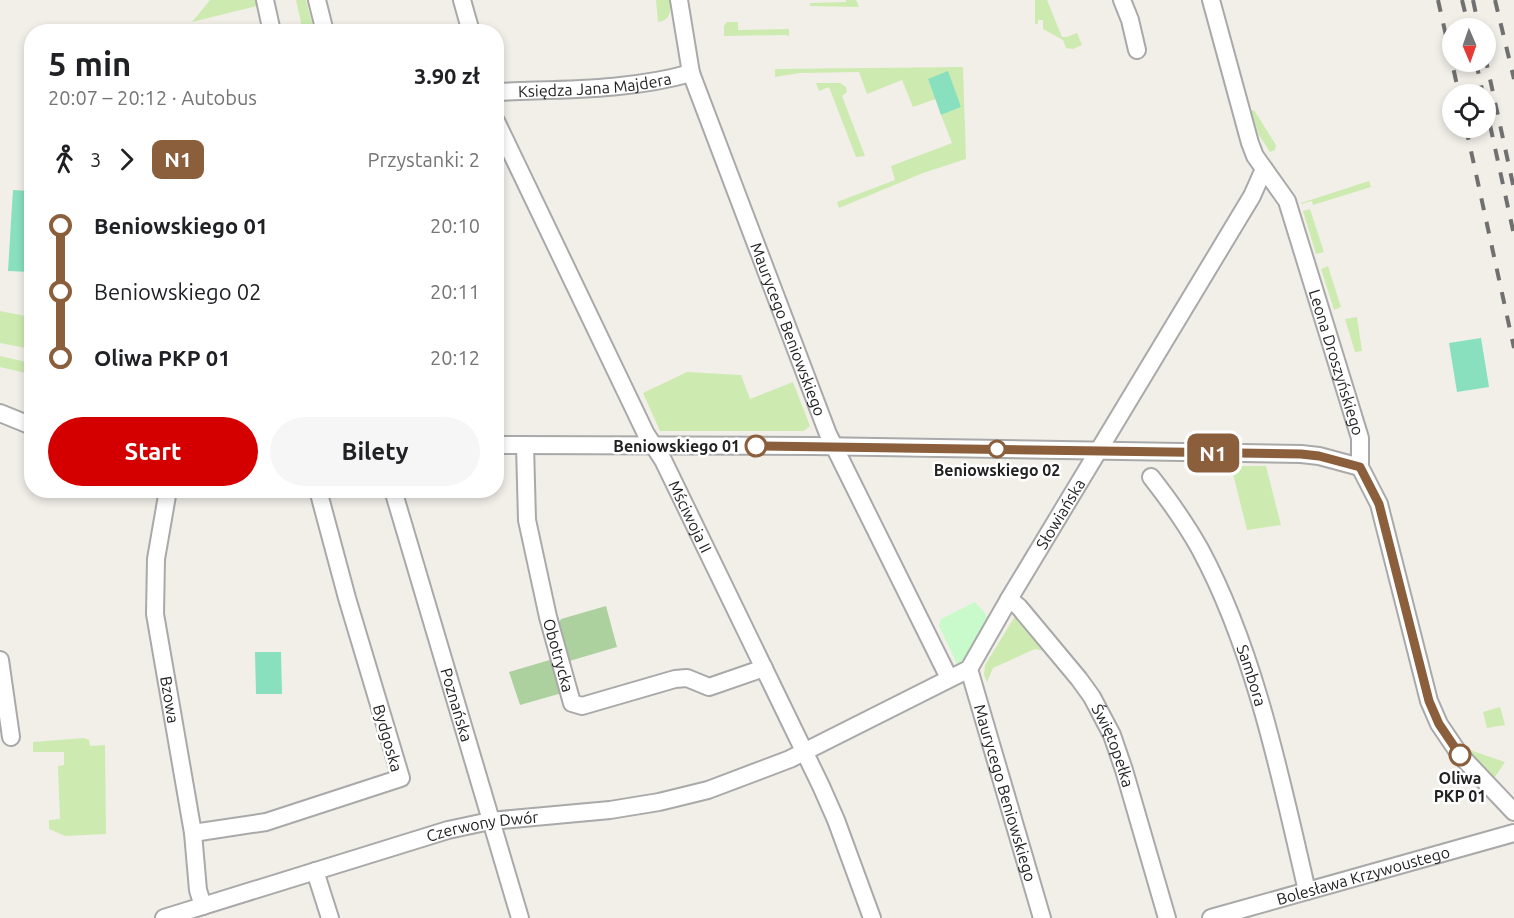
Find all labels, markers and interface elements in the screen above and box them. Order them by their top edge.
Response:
north arrow [1442,18,1496,72]
map controls [1442,18,1496,138]
text: 5 min [48,45,131,82]
text: 3.90 zł [414,63,480,88]
street label: Księdza Jana Majdera [518,69,673,100]
button: locate [1442,84,1496,138]
text: 20:07 – 20:12 · Autobus [48,86,257,109]
icon: walk [48,143,81,176]
icon: forward [110,143,143,176]
text: N1 [164,147,192,171]
text: 3 [90,148,101,171]
text: Przystanki: 2 [368,148,480,171]
text: Beniowskiego 01 [94,213,268,238]
text: 20:10 [430,214,480,237]
street label: Maurycego Beniowskiego [747,240,829,418]
text: Beniowskiego 02 [94,279,261,304]
text: 20:11 [430,280,480,303]
street label: Leona Droszyńskiego [1306,287,1368,437]
text: Oliwa PKP 01 [94,345,231,370]
text: 20:12 [430,346,480,369]
button: Start [48,417,258,486]
button: Bilety [270,417,480,486]
line badge: N1 [1186,434,1240,472]
marker: Beniowskiego 01 [745,435,767,457]
place label: Beniowskiego 01 [613,437,740,455]
marker: Beniowskiego 02 [988,440,1006,458]
text: N1 [1199,441,1227,465]
place label: Beniowskiego 02 [934,461,1060,479]
street label: Słowiańska [1032,475,1088,552]
street label: Mściwoja II [665,478,716,556]
street label: Obotrycka [540,617,577,694]
street label: Sambora [1233,642,1270,708]
street label: Poznańska [437,666,476,744]
street label: Bzowa [157,675,183,725]
street label: Świętopełka [1088,701,1137,789]
street label: Bydgoska [370,702,406,774]
street label: Maurycego Beniowskiego [971,702,1040,884]
marker: Oliwa PKP 01 [1449,744,1471,766]
place label: Oliwa PKP 01 [1434,769,1486,805]
street label: Czerwony Dwór [424,808,539,845]
street label: Bolesława Krzywoustego [1274,842,1452,908]

